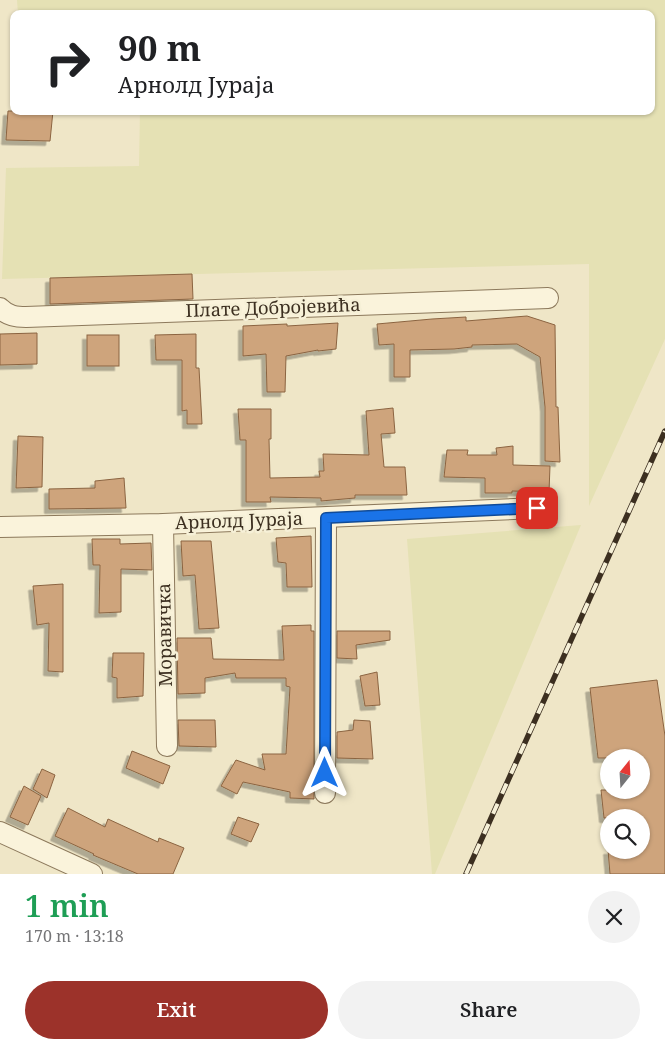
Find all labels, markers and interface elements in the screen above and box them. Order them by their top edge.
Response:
text: 90 m [118,24,201,71]
icon: right [35,30,100,95]
text: Арнолд Јураја [118,69,274,99]
street label: Плате Добројевића [185,292,361,322]
pin [516,487,558,529]
icon: arrive [523,494,551,522]
street label: Арнолд Јураја [175,506,303,534]
street label: Моравичка [151,583,177,687]
position arrow [298,746,350,798]
north arrow [600,749,650,799]
map controls [600,749,650,859]
button: search [600,809,650,859]
text: 1 min [25,885,109,926]
button: close [588,891,640,943]
text: 170 m · 13:18 [25,925,124,947]
button: Exit [25,981,328,1039]
button: Share [338,981,640,1039]

